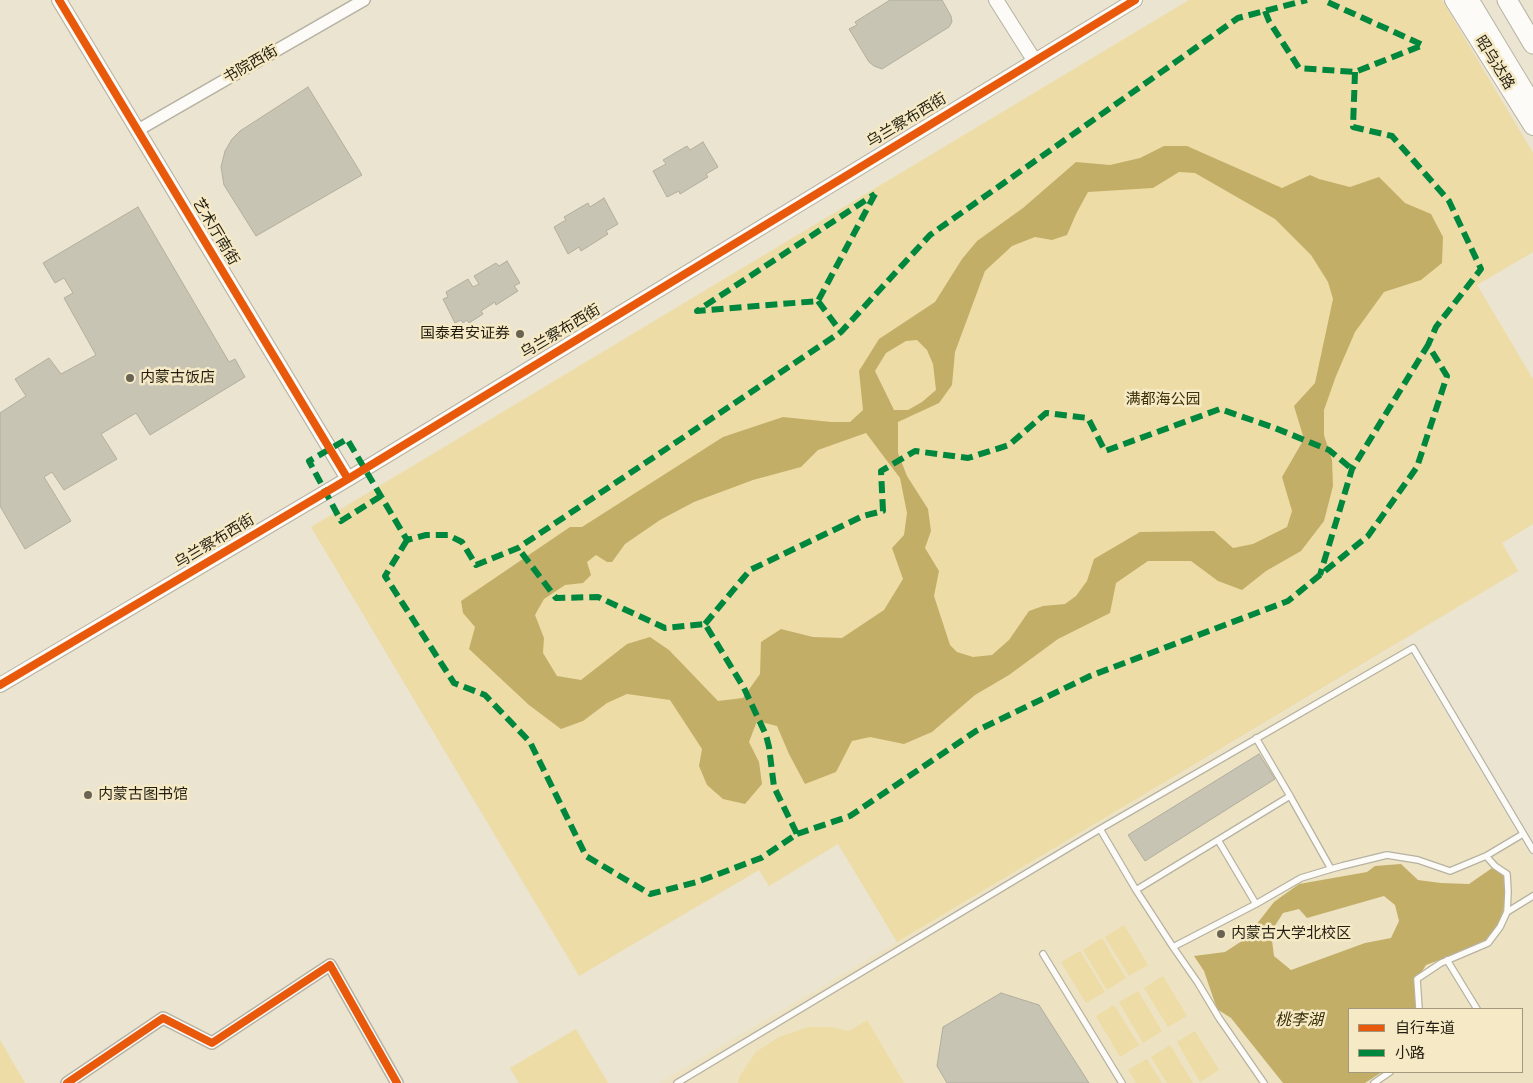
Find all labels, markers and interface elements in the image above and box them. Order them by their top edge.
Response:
street label: 昭乌达路 [1470,33,1518,93]
street label: 书院西街 [221,42,281,88]
street label: 乌兰察布西街 [864,90,950,152]
street label: 艺术厅南街 [188,195,242,269]
street label: 乌兰察布西街 [518,301,604,363]
place label: 国泰君安证券 [420,325,510,343]
marker: 国泰君安证券 [514,328,526,340]
place label: 内蒙古饭店 [140,369,215,387]
marker: 内蒙古饭店 [124,372,136,384]
park label: 满都海公园 [1126,391,1200,409]
street label: 乌兰察布西街 [172,511,258,573]
place label: 内蒙古图书馆 [98,786,188,804]
marker: 内蒙古图书馆 [82,789,94,801]
place label: 内蒙古大学北校区 [1231,925,1351,943]
marker: 内蒙古大学北校区 [1215,928,1227,940]
legend [1348,1008,1523,1073]
water label: 桃李湖 [1275,1011,1323,1031]
text: 自行车道 [1395,1016,1455,1039]
text: 小路 [1395,1041,1425,1064]

